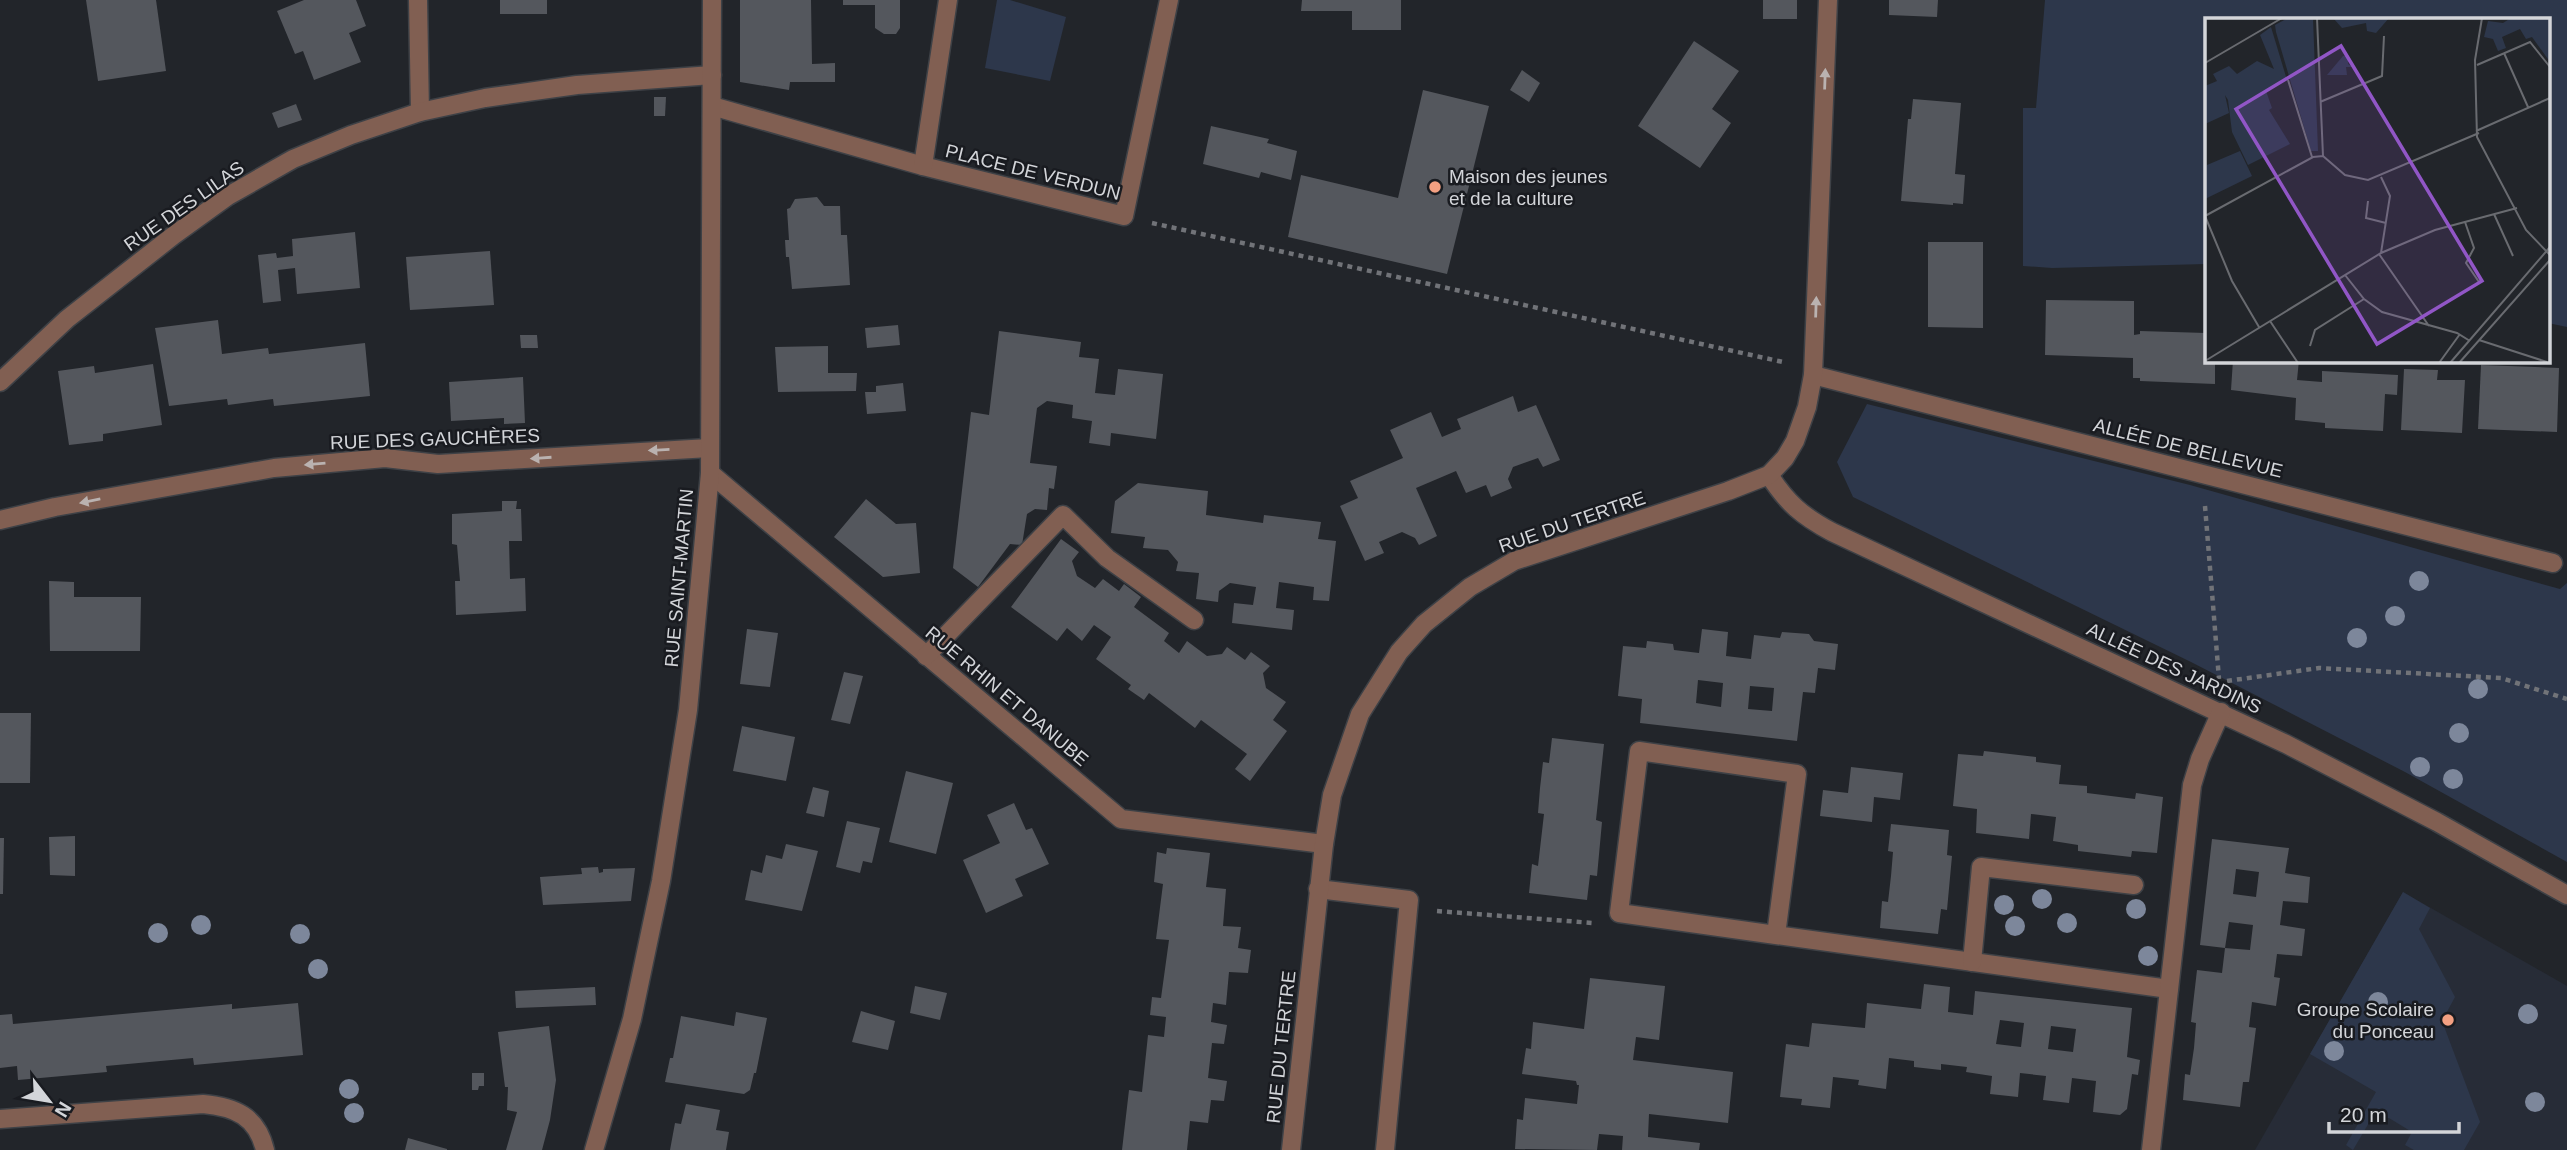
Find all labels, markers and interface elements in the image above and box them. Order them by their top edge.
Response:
inset map [2205,18,2550,362]
one-way arrow [1820,68,1831,90]
street label: PLACE DE VERDUN [943,140,1123,204]
street label: RUE DES LILAS [120,157,248,255]
place label: Maison des jeunes et de la culture [1449,166,1607,209]
marker: Maison des jeunes et de la culture [1427,179,1443,195]
one-way arrow [1811,295,1822,317]
street label: ALLÉE DE BELLEVUE [2091,414,2285,482]
street label: RUE DES GAUCHÈRES [330,425,540,453]
one-way arrow [648,445,670,456]
one-way arrow [530,453,552,464]
one-way arrow [304,459,326,470]
street label: RUE DU TERTRE [1496,487,1648,557]
street label: RUE SAINT-MARTIN [661,488,697,668]
one-way arrow [79,495,101,506]
street label: ALLÉE DES JARDINS [2083,618,2265,718]
street label: RUE RHIN ET DANUBE [922,622,1092,770]
street label: RUE DU TERTRE [1263,970,1299,1124]
place label: Groupe Scolaire du Ponceau [2297,999,2434,1042]
marker: Groupe Scolaire du Ponceau [2440,1012,2456,1028]
north arrow [14,1066,84,1136]
scale bar [2329,1090,2458,1134]
text: N [51,1098,76,1121]
text: 20 m [2340,1103,2387,1126]

